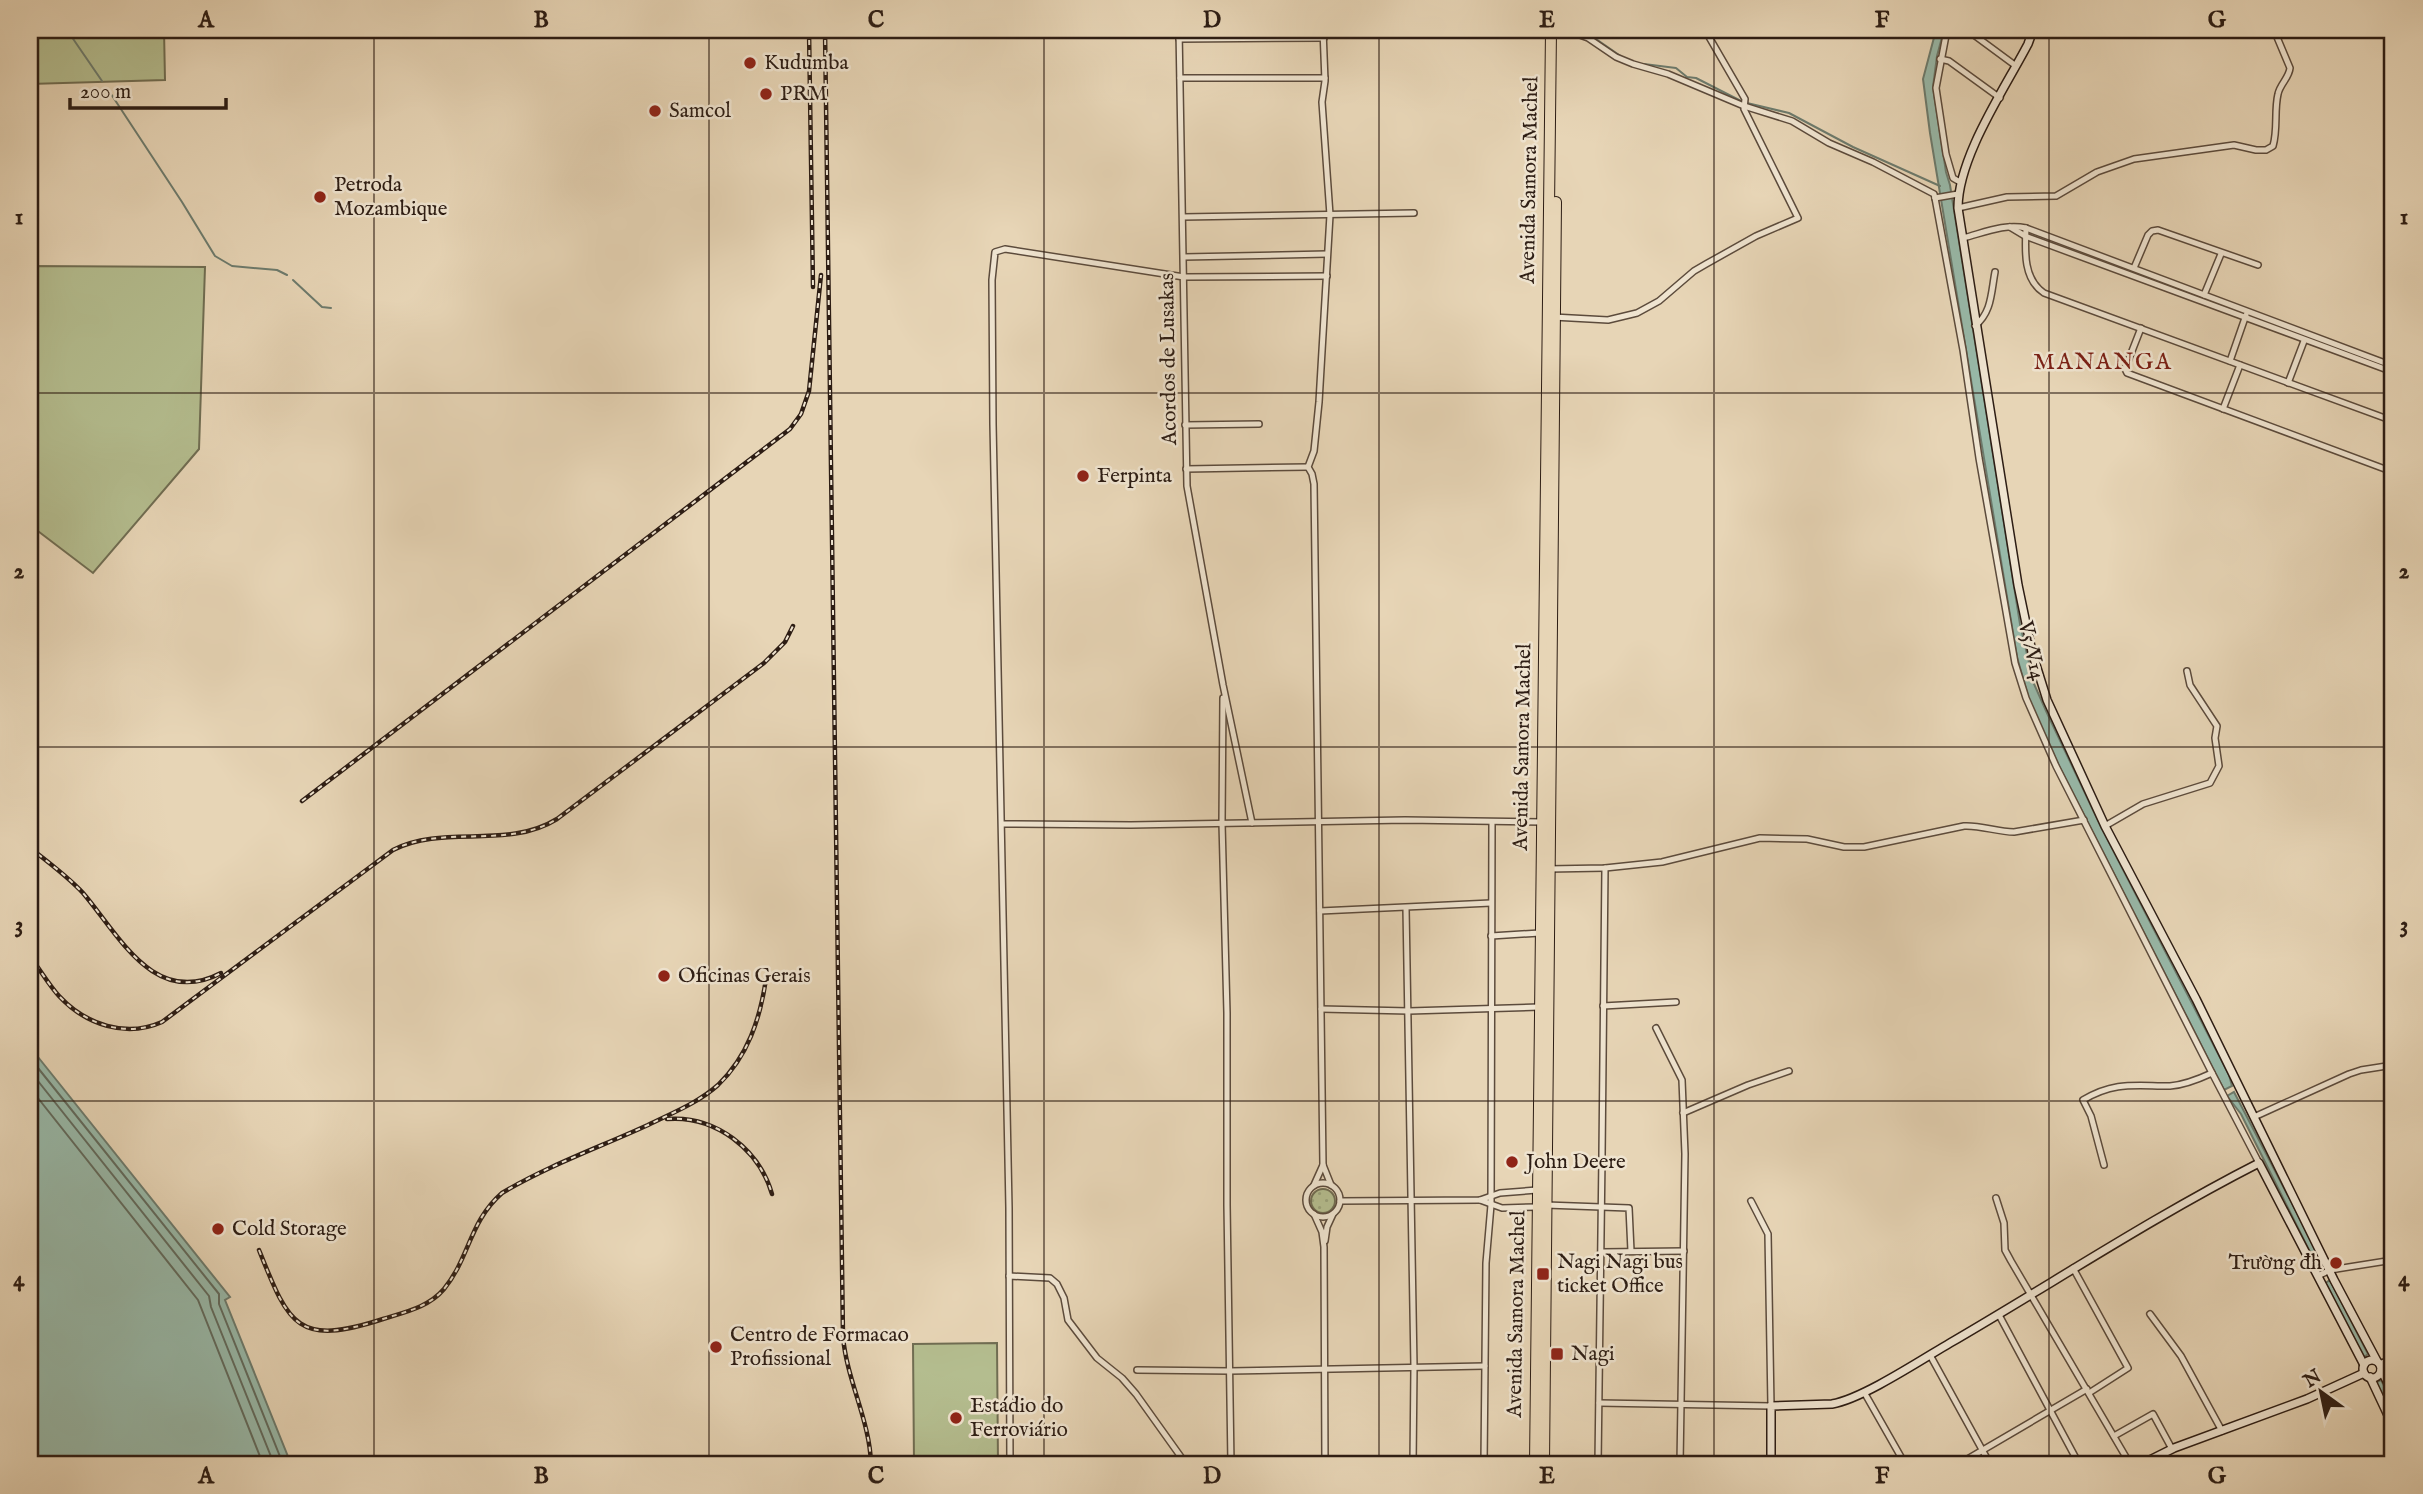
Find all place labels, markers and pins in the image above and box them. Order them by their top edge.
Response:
place label: Kudumba [764,50,849,77]
marker: Kudumba [742,55,758,71]
place label: PRM [780,81,828,108]
marker: PRM [758,86,774,102]
place label: Samcol [669,98,731,125]
marker: Samcol [647,103,663,119]
place label: Petroda Mozambique [334,172,448,223]
marker: Petroda Mozambique [312,189,328,205]
place label: Ferpinta [1097,463,1173,490]
marker: Ferpinta [1075,468,1091,484]
place label: Oficinas Gerais [678,963,811,990]
marker: Oficinas Gerais [656,968,672,984]
place label: John Deere [1524,1149,1626,1176]
marker: John Deere [1504,1154,1520,1170]
place label: Cold Storage [232,1216,347,1243]
marker: Cold Storage [210,1221,226,1237]
place label: Nagi Nagi bus ticket Office [1557,1249,1683,1300]
place label: Trường đh [2229,1250,2322,1277]
marker: Trường đh [2328,1255,2344,1271]
marker: Nagi Nagi bus ticket Office [1535,1266,1551,1282]
place label: Centro de Formacao Profissional [730,1322,909,1373]
marker: Centro de Formacao Profissional [708,1339,724,1355]
place label: Nagi [1571,1341,1615,1368]
marker: Nagi [1549,1346,1565,1362]
place label: Estádio do Ferroviário [970,1393,1068,1444]
marker: Estádio do Ferroviário [948,1410,964,1426]

